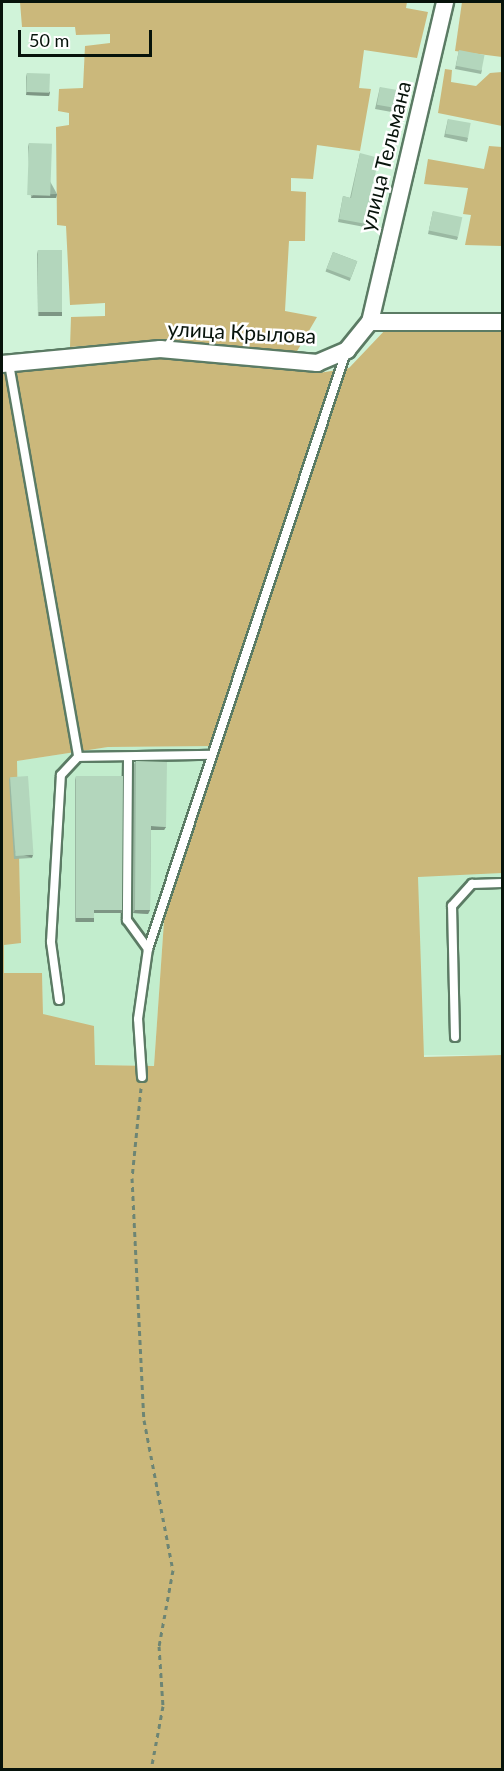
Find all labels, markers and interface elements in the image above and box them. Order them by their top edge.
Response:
scale bar [21,18,154,56]
text: 50 m [29,29,69,51]
street label: улица Тельмана [354,78,416,234]
street label: улица Крылова [167,316,317,348]

